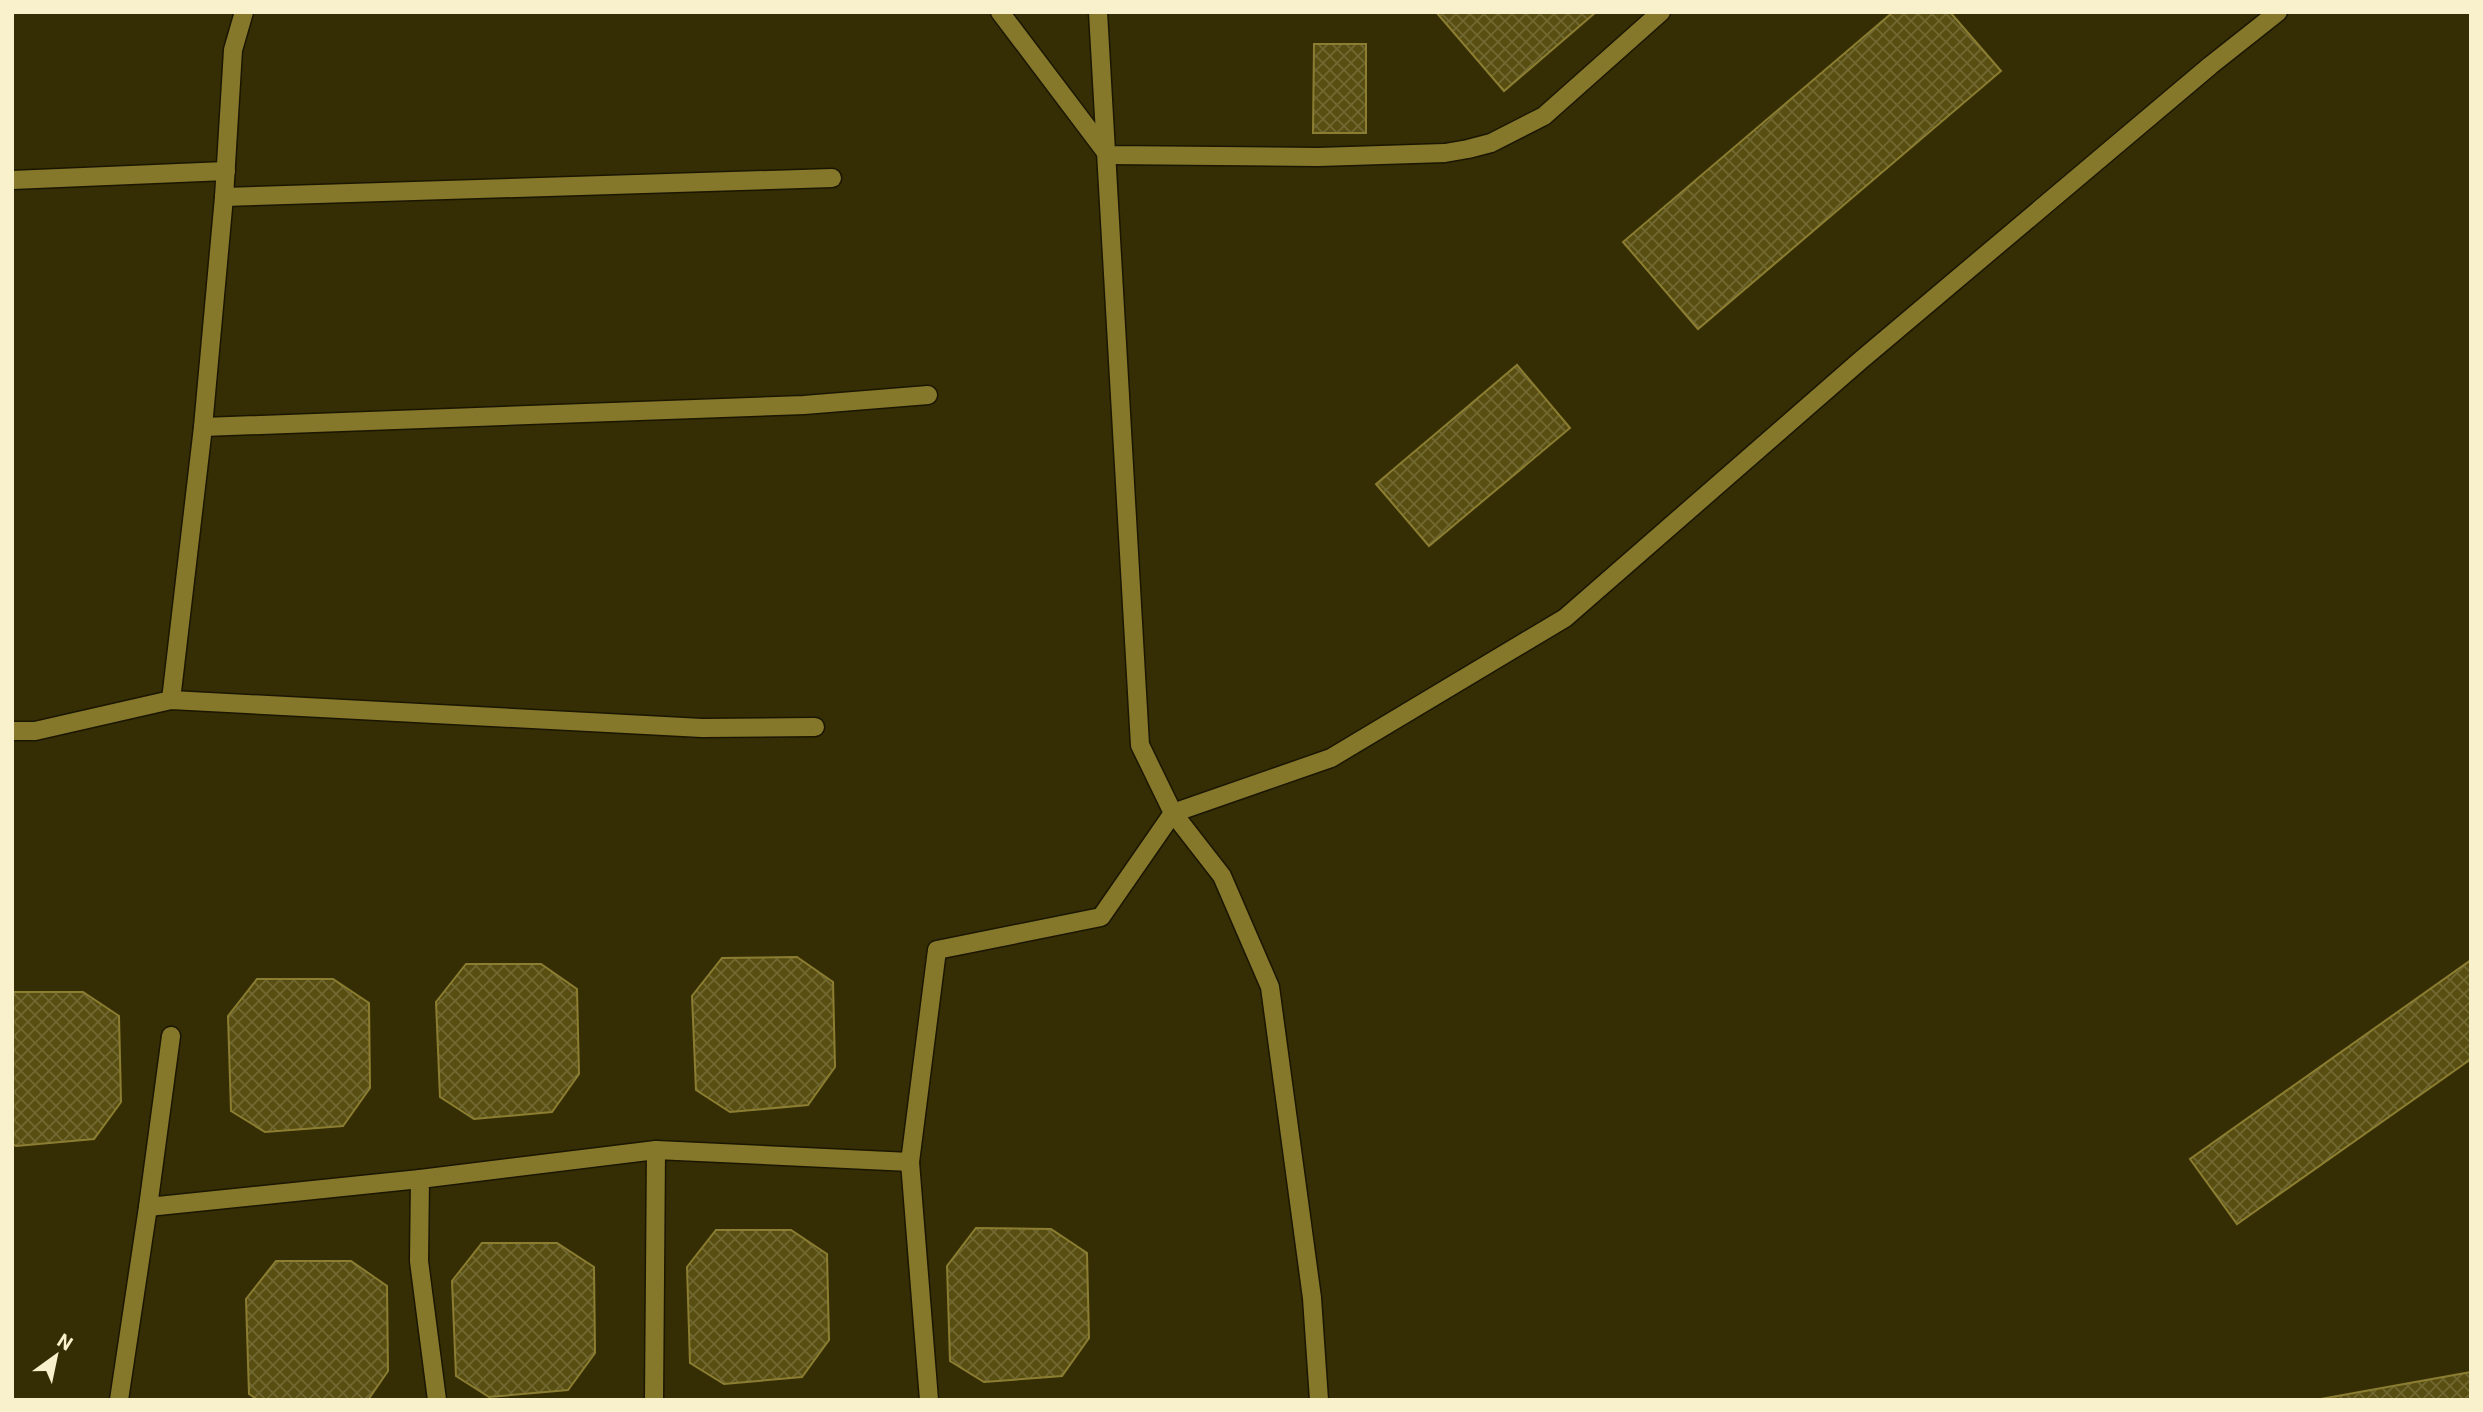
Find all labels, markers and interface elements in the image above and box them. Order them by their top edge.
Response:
north arrow [21,1321,91,1391]
text: N [53,1329,77,1355]

